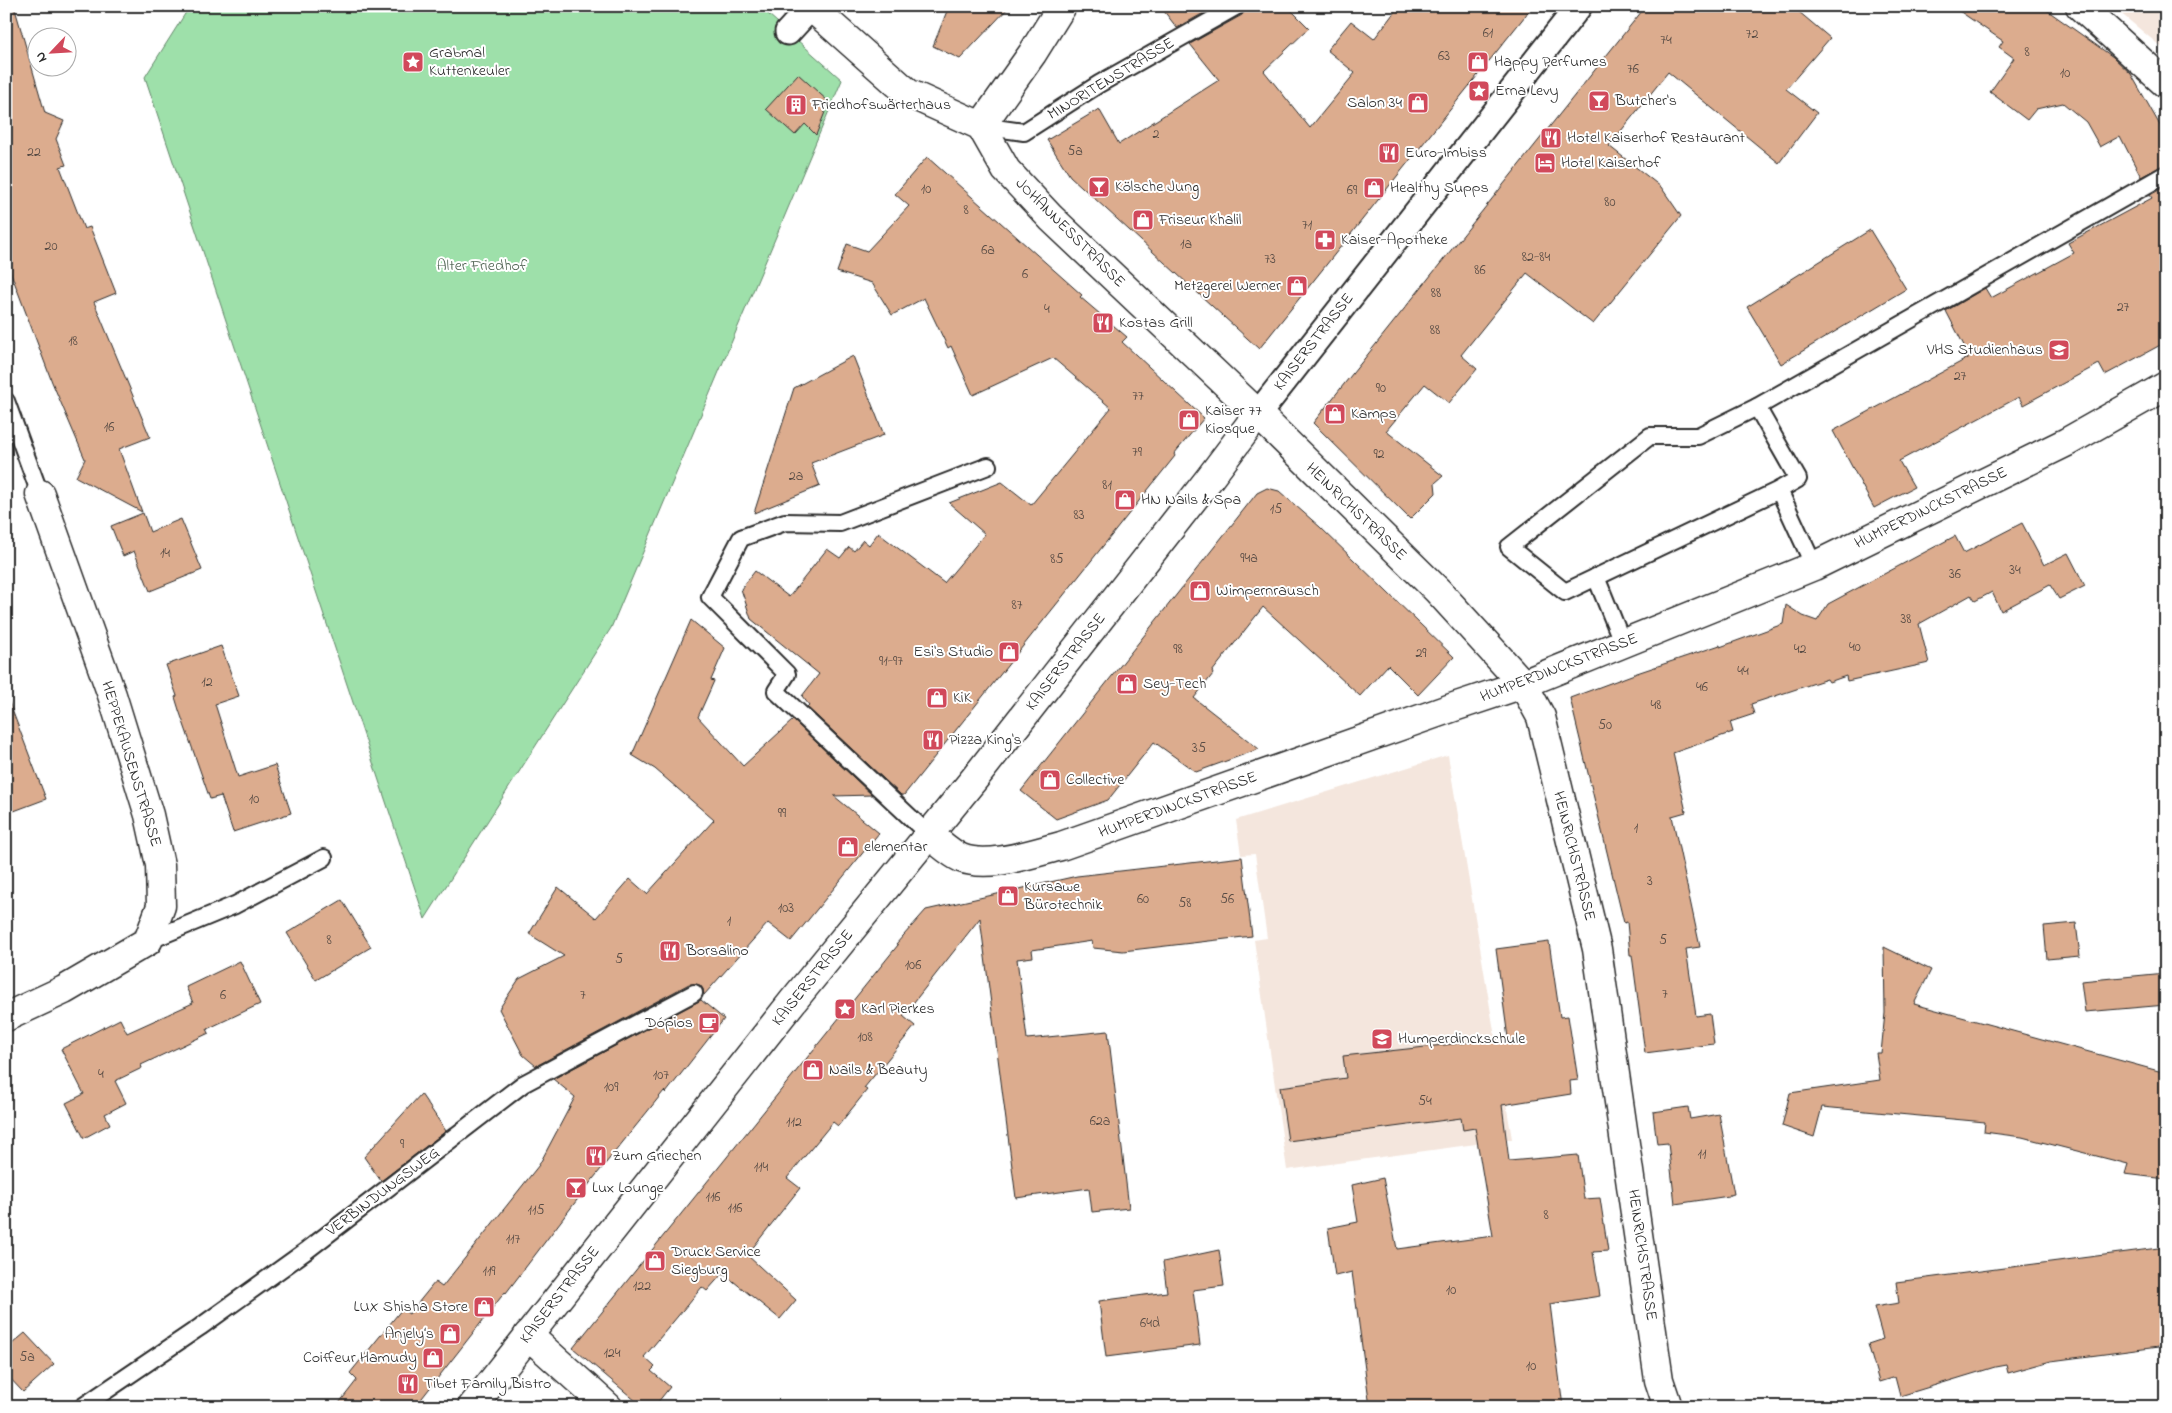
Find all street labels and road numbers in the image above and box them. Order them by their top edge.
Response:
street label: MINORITENSTRASSE [1043,32,1179,126]
street label: JOHANNESSTRASSE [1009,172,1131,294]
street label: KAISERSTRASSE [1268,288,1360,396]
street label: HEINRICHSTRASSE [1300,457,1412,567]
street label: HUMPERDINCKSTRASSE [1851,461,2011,555]
street label: KAISERSTRASSE [1020,608,1112,716]
street label: HUMPERDINCKSTRASSE [1477,627,1641,709]
street label: HEPPEKAUSENSTRASSE [94,678,168,850]
street label: HUMPERDINCKSTRASSE [1095,765,1261,845]
street label: HEINRICHSTRASSE [1546,789,1602,923]
street label: KAISERSTRASSE [766,924,860,1032]
street label: VERBINDUNGSWEG [320,1141,445,1243]
street label: HEINRICHSTRASSE [1621,1188,1663,1322]
street label: KAISERSTRASSE [514,1241,606,1349]

